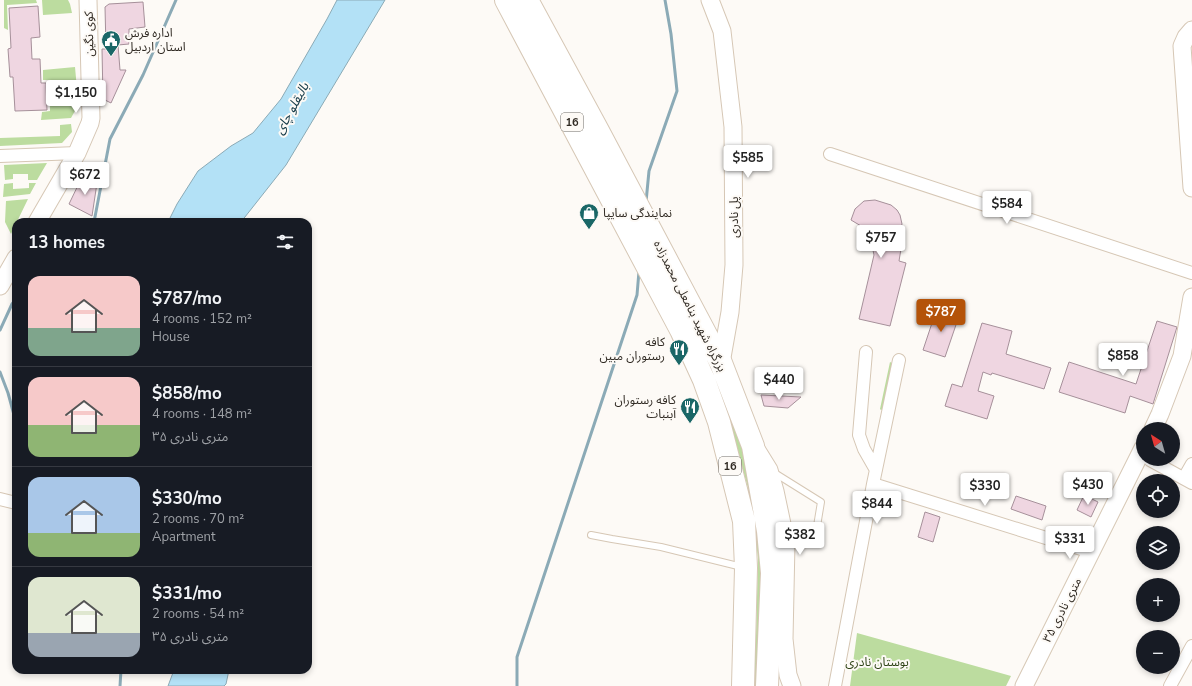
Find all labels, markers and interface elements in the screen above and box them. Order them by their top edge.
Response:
street label: کوی نگین [81,10,97,57]
place label: اداره فرش استان اردبیل [125,25,186,55]
public building icon: اداره فرش استان اردبیل [100,29,122,57]
water label: بالیقلو چای [270,79,314,138]
pin: $1,150 [43,80,109,114]
text: $1,150 [55,84,97,102]
road number: 16 [561,113,583,131]
pin: $585 [724,145,772,179]
text: $585 [732,149,764,167]
pin: $672 [61,162,109,196]
text: $672 [69,166,101,184]
pin: $584 [983,191,1031,225]
text: $584 [991,195,1023,213]
street label: پل نادری [726,196,742,238]
shop icon: نمایندگی سایپا [578,202,600,230]
place label: نمایندگی سایپا [603,205,672,221]
pin: $757 [857,225,905,259]
text: $757 [865,229,897,247]
text: 13 homes [28,231,105,254]
icon: filters [274,231,296,253]
street label: بزرگراه شهید بنامعلی محمدزاده [650,238,730,374]
text: $787/mo [152,287,222,310]
icon: home [60,292,108,340]
pin: $787 [917,299,965,333]
text: $787 [925,303,957,321]
text: 4 rooms · 152 m² [152,310,252,328]
text: House [152,328,190,346]
place label: کافه رستوران مبین [599,334,666,364]
restaurant icon: کافه رستوران مبین [668,338,690,366]
pin: $858 [1099,343,1147,377]
text: $858 [1107,347,1139,365]
pin: $440 [755,367,803,401]
text: $440 [763,371,795,389]
text: $858/mo [152,382,222,405]
place label: کافه رستوران آبنبات [615,392,677,422]
icon: home [60,393,108,441]
restaurant icon: کافه رستوران آبنبات [679,396,701,424]
text: 4 rooms · 148 m² [152,405,252,423]
north arrow [1136,422,1180,466]
map controls [1136,422,1180,674]
text: ۳۵ متری نادری [152,428,228,446]
road number: 16 [719,457,741,475]
pin: $430 [1064,472,1112,506]
pin: $330 [961,473,1009,507]
button: locate [1136,474,1180,518]
text: $430 [1072,476,1104,494]
text: $330 [969,477,1001,495]
text: $330/mo [152,487,222,510]
pin: $844 [853,491,901,525]
icon: home [60,493,108,541]
text: $844 [861,495,893,513]
text: 2 rooms · 70 m² [152,510,244,528]
pin: $382 [776,522,824,556]
text: $382 [784,526,816,544]
pin: $331 [1046,526,1094,560]
button: layers [1136,526,1180,570]
text: Apartment [152,528,215,546]
text: $331 [1054,530,1086,548]
street label: ۳۵ متری نادری [1039,575,1085,645]
button: + [1136,578,1180,622]
text: $331/mo [152,582,222,605]
icon: home [60,593,108,641]
text: 2 rooms · 54 m² [152,605,244,623]
text: ۳۵ متری نادری [152,628,228,646]
button: − [1136,630,1180,674]
park label: بوستان نادری [845,654,909,670]

